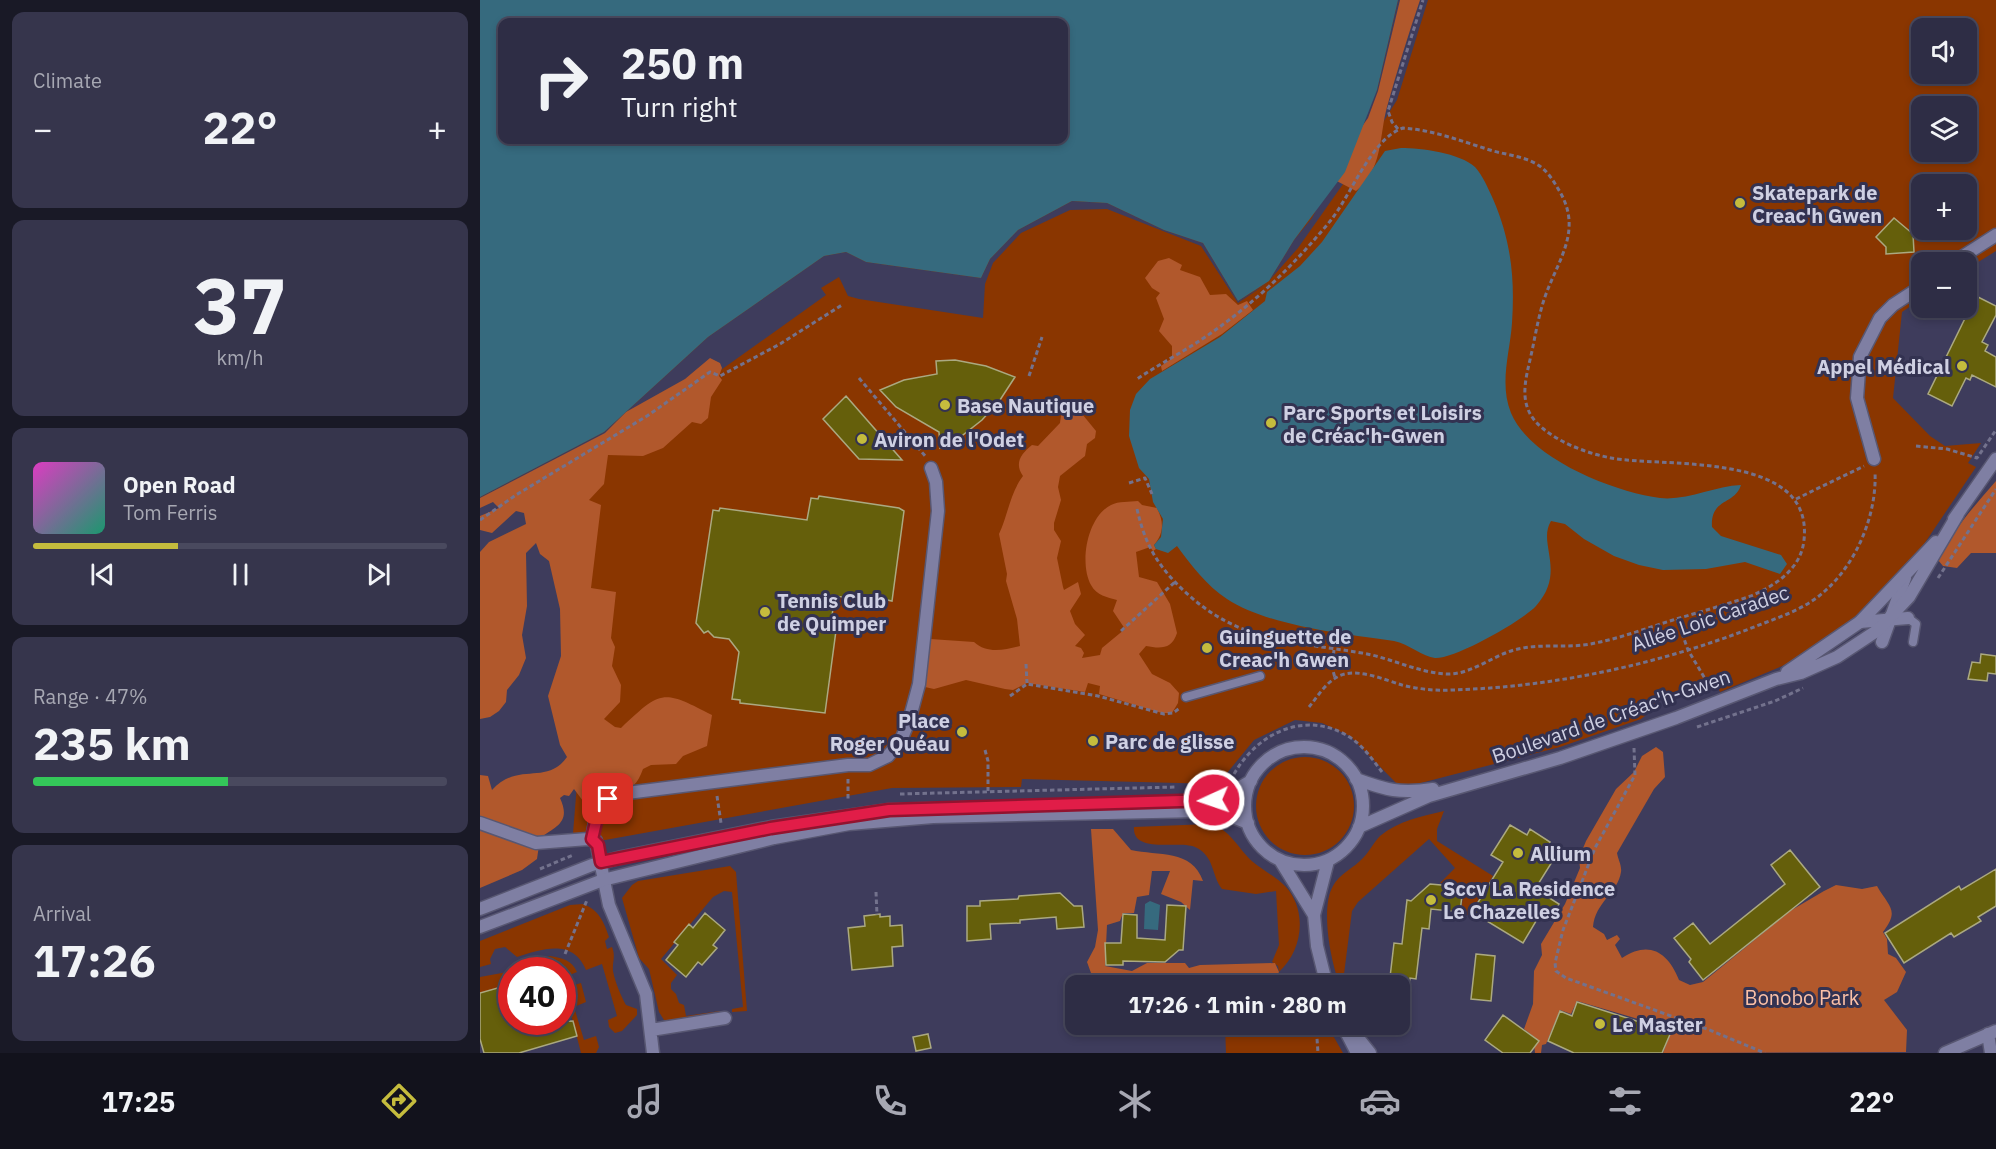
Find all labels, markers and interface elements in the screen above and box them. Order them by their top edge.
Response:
map controls [1911,18,1977,318]
button: sound [1911,18,1977,84]
text: 250 m [621,36,744,91]
icon: right [522,42,600,120]
text: Climate [33,67,102,94]
text: Turn right [621,89,738,124]
button: layers [1911,96,1977,162]
text: 22° [202,98,278,156]
text: − [33,107,53,150]
text: + [427,107,447,150]
button: + [1911,174,1977,240]
place label: Skatepark de Creac'h Gwen [1752,179,1882,229]
marker: Skatepark de Creac'h Gwen [1733,196,1747,210]
button: − [1911,252,1977,318]
text: 37 [193,254,287,355]
text: km/h [216,344,264,371]
place label: Appel Médical [1817,353,1950,380]
marker: Appel Médical [1955,359,1969,373]
place label: Base Nautique [957,392,1094,419]
marker: Base Nautique [938,398,952,412]
place label: Parc Sports et Loisirs de Créac'h-Gwen [1283,399,1482,449]
marker: Parc Sports et Loisirs de Créac'h-Gwen [1264,416,1278,430]
place label: Aviron de l'Odet [874,426,1024,453]
marker: Aviron de l'Odet [855,432,869,446]
text: Open Road [123,470,236,499]
text: Tom Ferris [123,499,218,526]
icon: previous [86,558,119,591]
icon: pause [224,558,257,591]
icon: next [362,558,395,591]
street label: Allée Loic Caradec [1628,578,1792,658]
place label: Tennis Club de Quimper [777,587,886,637]
marker: Tennis Club de Quimper [758,605,772,619]
place label: Guinguette de Creac'h Gwen [1219,623,1352,673]
marker: Guinguette de Creac'h Gwen [1200,641,1214,655]
street label: Boulevard de Créac'h-Gwen [1488,662,1734,770]
text: Range · 47% [33,683,148,710]
place label: Place Roger Quéau [830,707,950,757]
text: 235 km [33,714,191,772]
marker: Place Roger Quéau [955,725,969,739]
place label: Parc de glisse [1105,728,1234,755]
marker: Parc de glisse [1086,734,1100,748]
position arrow [1182,768,1246,832]
pin [582,773,633,824]
icon: arrive [591,782,624,815]
place label: Allium [1530,840,1591,867]
marker: Allium [1511,846,1525,860]
place label: Sccv La Residence Le Chazelles [1443,875,1615,925]
marker: Sccv La Residence Le Chazelles [1424,893,1438,907]
text: Arrival [33,900,91,927]
text: 17:26 [33,931,156,989]
speed limit sign: 40 [498,957,576,1035]
park label: Bonobo Park [1745,984,1860,1011]
text: 17:26 · 1 min · 280 m [1128,990,1347,1019]
place label: Le Master [1612,1011,1703,1038]
marker: Le Master [1593,1017,1607,1031]
icon: directions [378,1080,420,1122]
icon: music [624,1080,666,1122]
icon: phone [869,1080,911,1122]
icon: climate [1114,1080,1156,1122]
icon: car [1359,1080,1401,1122]
icon: filters [1604,1080,1646,1122]
text: 17:25 [102,1084,175,1119]
text: 22° [1849,1084,1894,1119]

